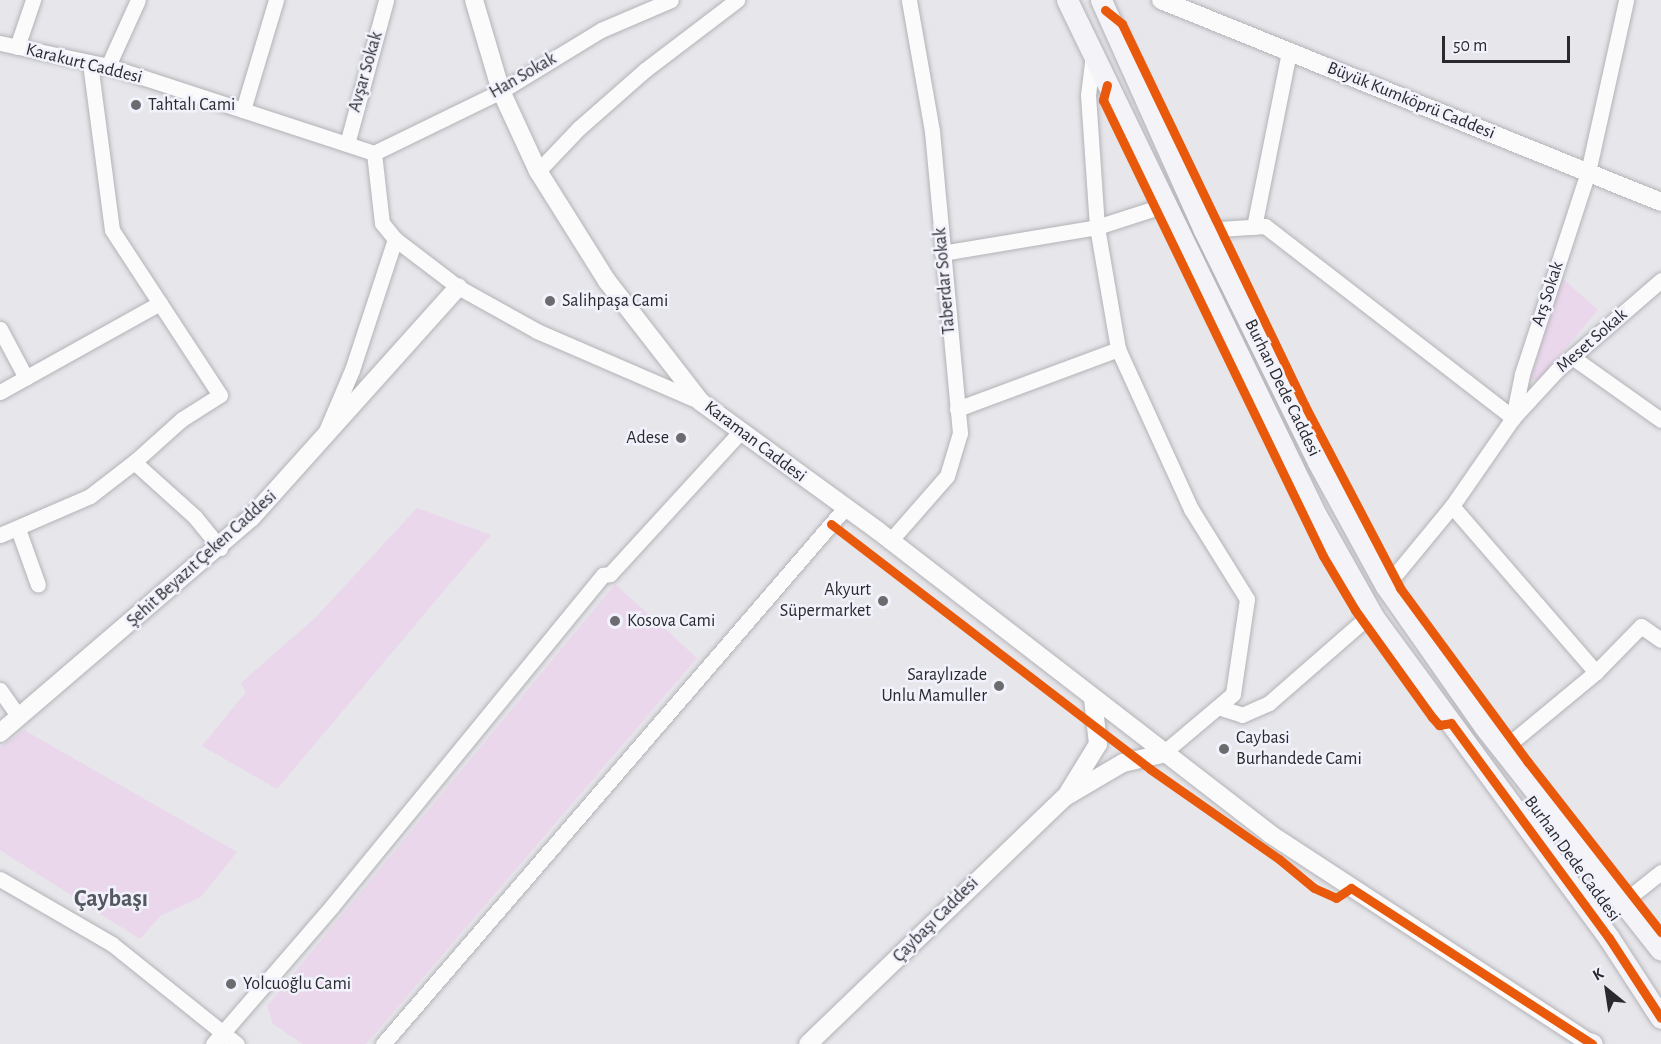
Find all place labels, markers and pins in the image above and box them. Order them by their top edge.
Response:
place label: Tahtalı Cami [148,94,235,116]
marker: Tahtalı Cami [129,98,143,112]
place label: Salihpaşa Cami [562,290,668,312]
marker: Salihpaşa Cami [543,294,557,308]
place label: Adese [626,427,669,449]
marker: Adese [674,431,688,445]
place label: Akyurt Süpermarket [780,580,871,622]
marker: Akyurt Süpermarket [876,594,890,608]
place label: Kosova Cami [627,610,715,632]
marker: Kosova Cami [608,614,622,628]
place label: Saraylızade Unlu Mamuller [881,665,987,708]
marker: Saraylızade Unlu Mamuller [992,679,1006,693]
place label: Caybasi Burhandede Cami [1236,728,1362,771]
marker: Caybasi Burhandede Cami [1217,742,1231,756]
place label: Yolcuoğlu Cami [243,973,351,995]
marker: Yolcuoğlu Cami [224,977,238,991]

